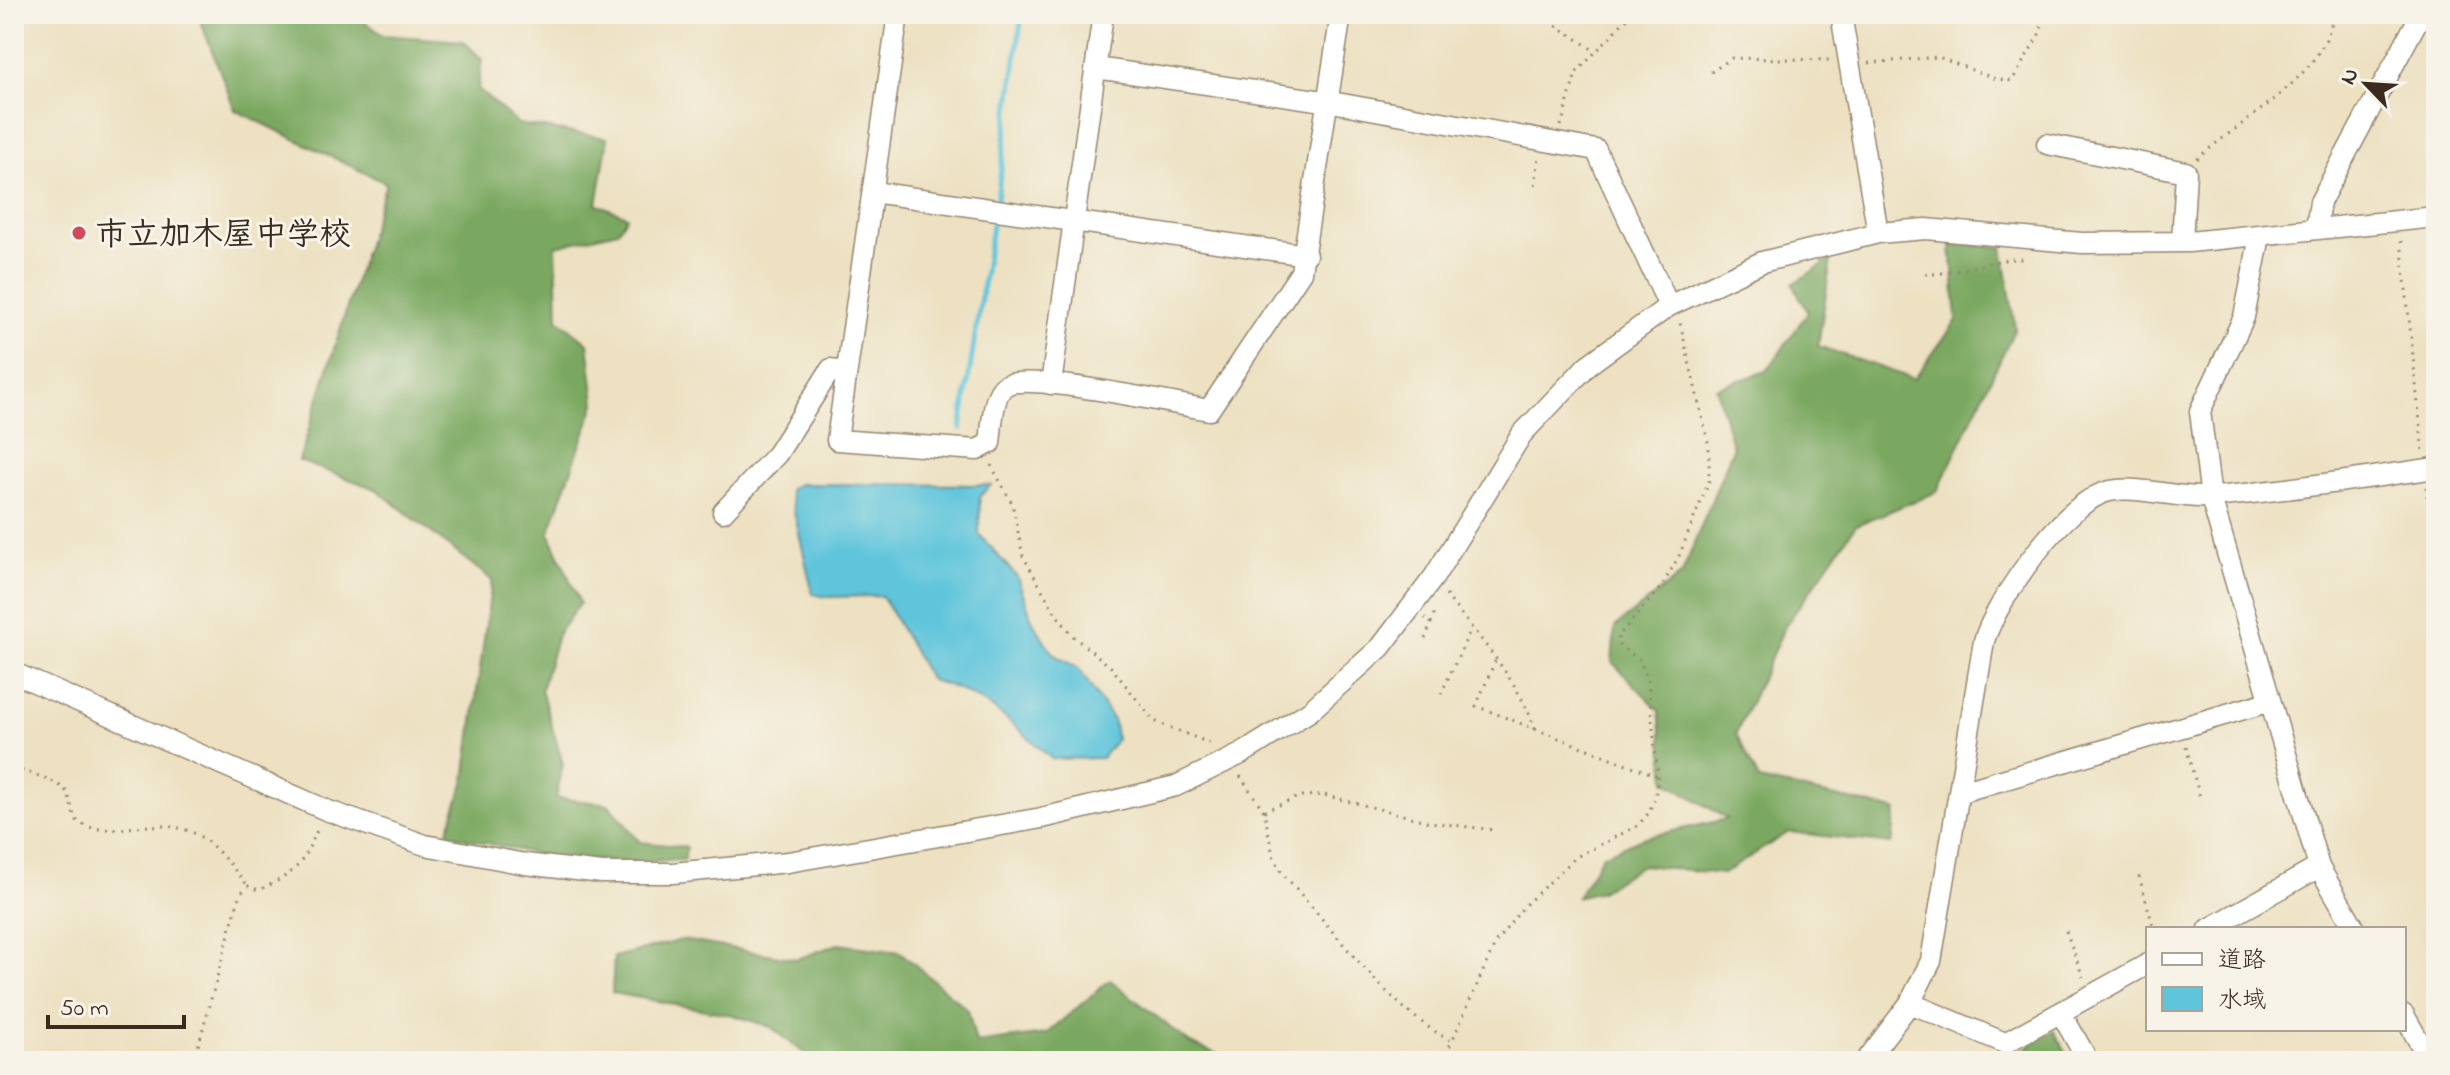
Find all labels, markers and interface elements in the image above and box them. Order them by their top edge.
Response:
north arrow [2326,44,2406,124]
text: N [2333,63,2368,90]
place label: 市立加木屋中学校 [95,213,351,260]
marker: 市立加木屋中学校 [70,224,88,242]
legend [2146,927,2406,1031]
text: 道路 [2218,944,2266,979]
scale bar [48,979,184,1029]
text: 水域 [2218,984,2266,1019]
text: 50 m [60,992,109,1027]

